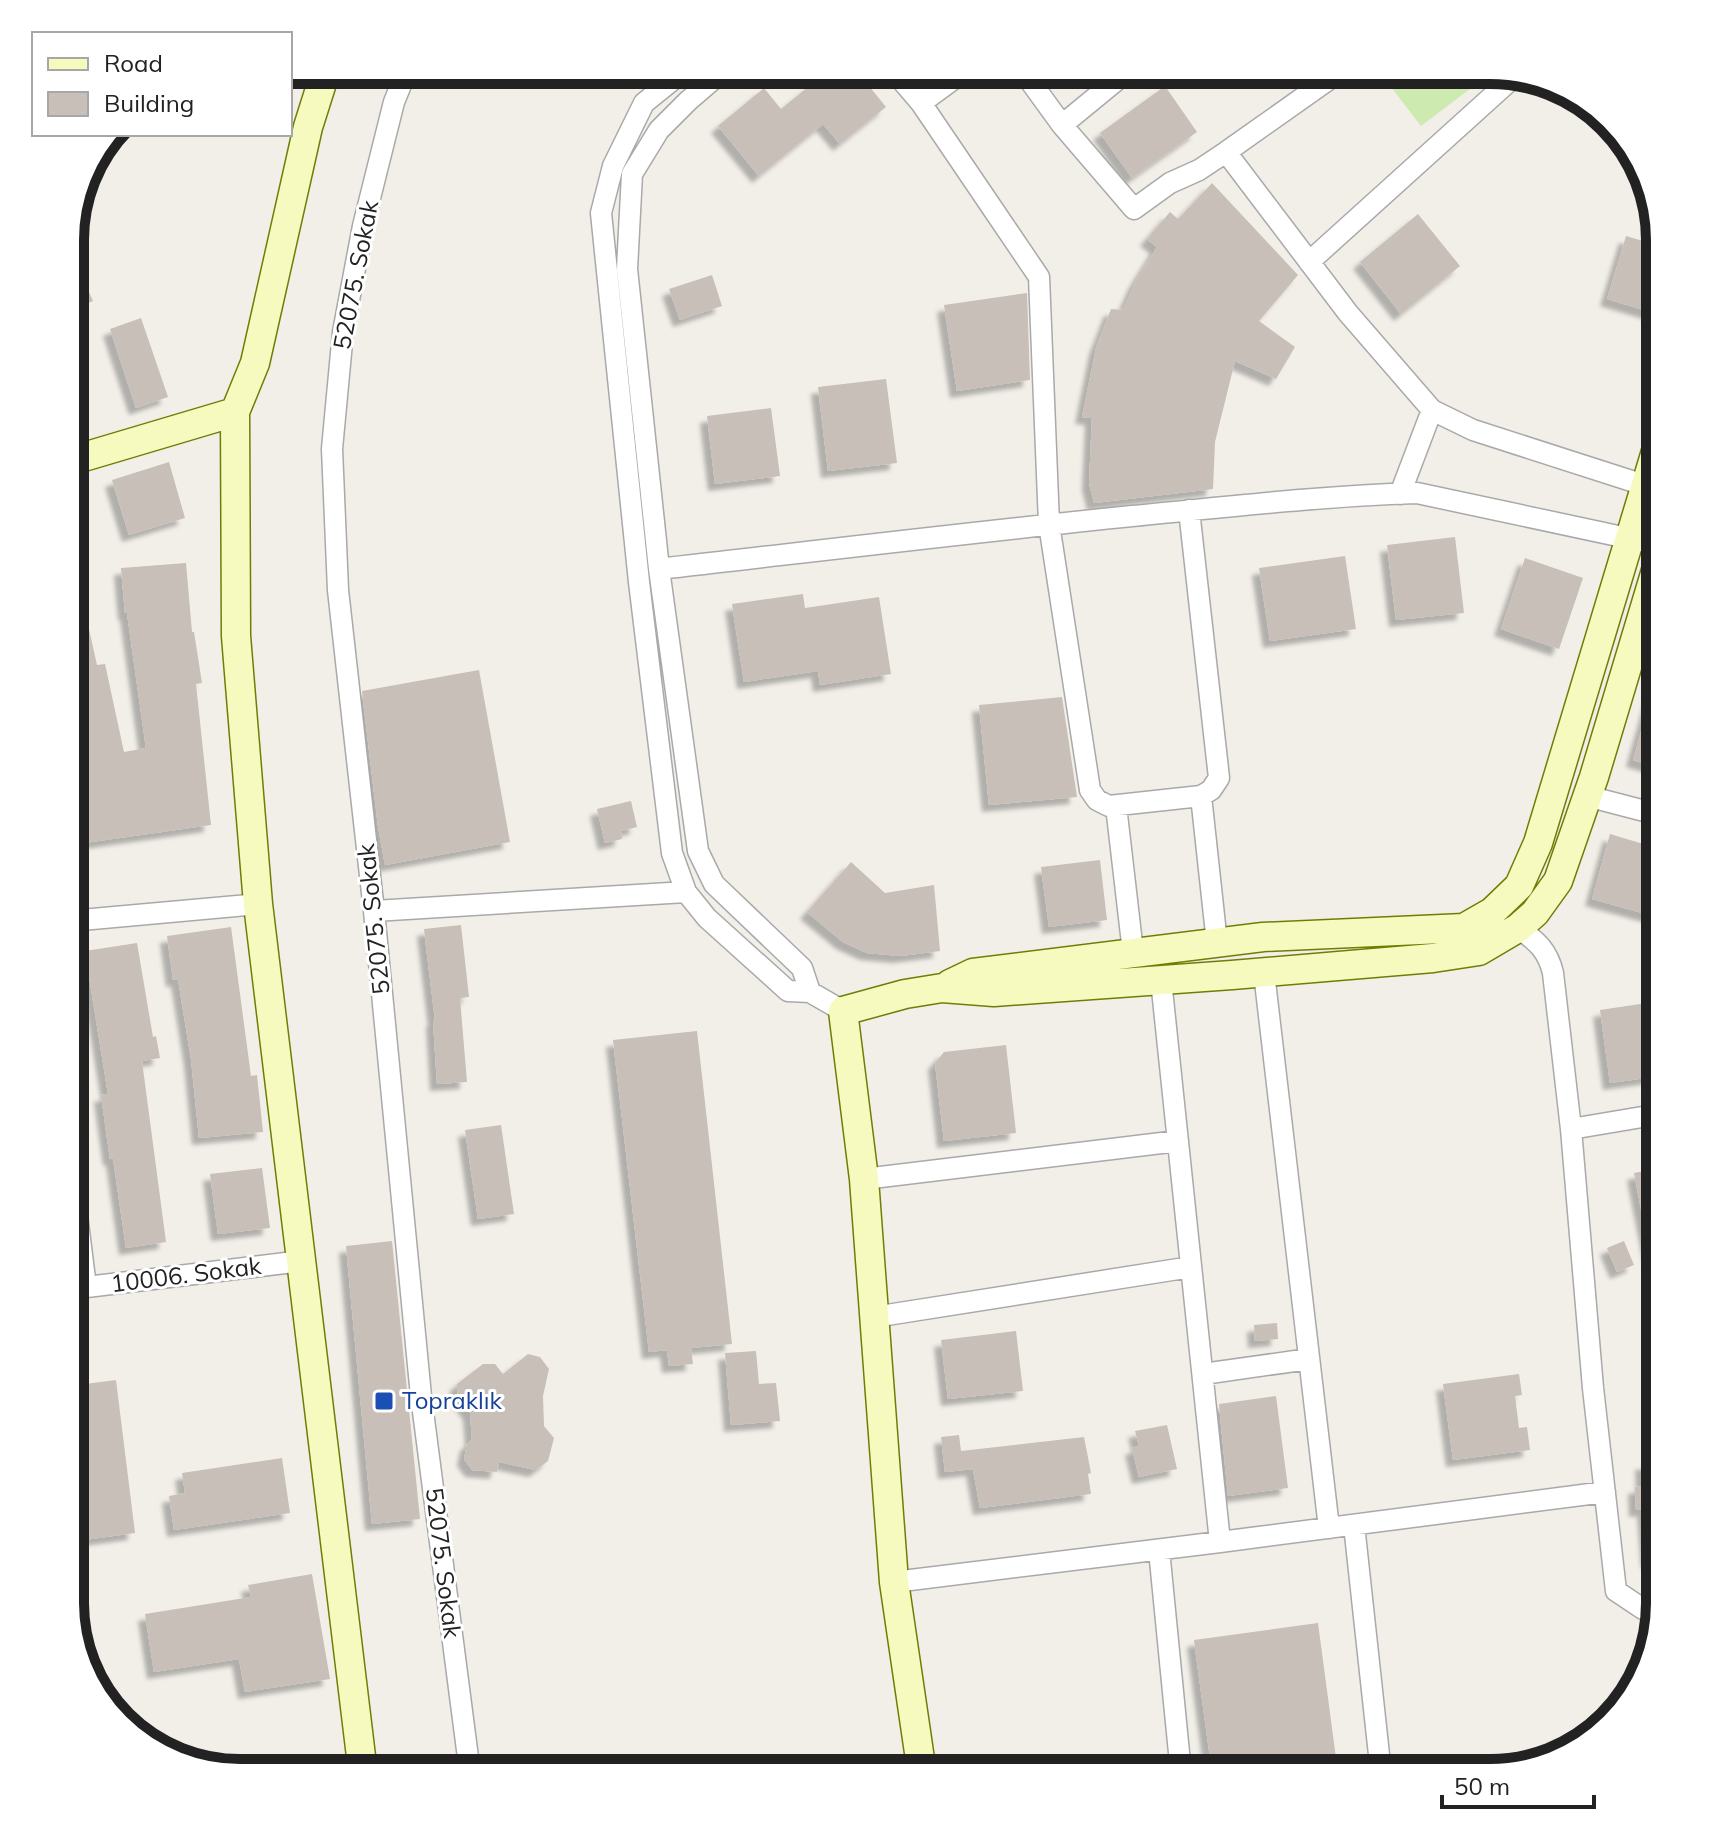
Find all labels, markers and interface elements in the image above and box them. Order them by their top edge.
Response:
legend [32,32,292,136]
text: Road [104,48,163,78]
text: Building [104,88,194,118]
street label: 52075. Sokak [326,197,384,352]
street label: 52075. Sokak [350,842,396,996]
street label: 10006. Sokak [109,1250,263,1298]
place label: Topraklık [402,1385,503,1415]
marker: Topraklık [373,1390,395,1412]
street label: 52075. Sokak [420,1486,468,1640]
scale bar [1442,1759,1594,1809]
text: 50 m [1454,1771,1510,1801]

